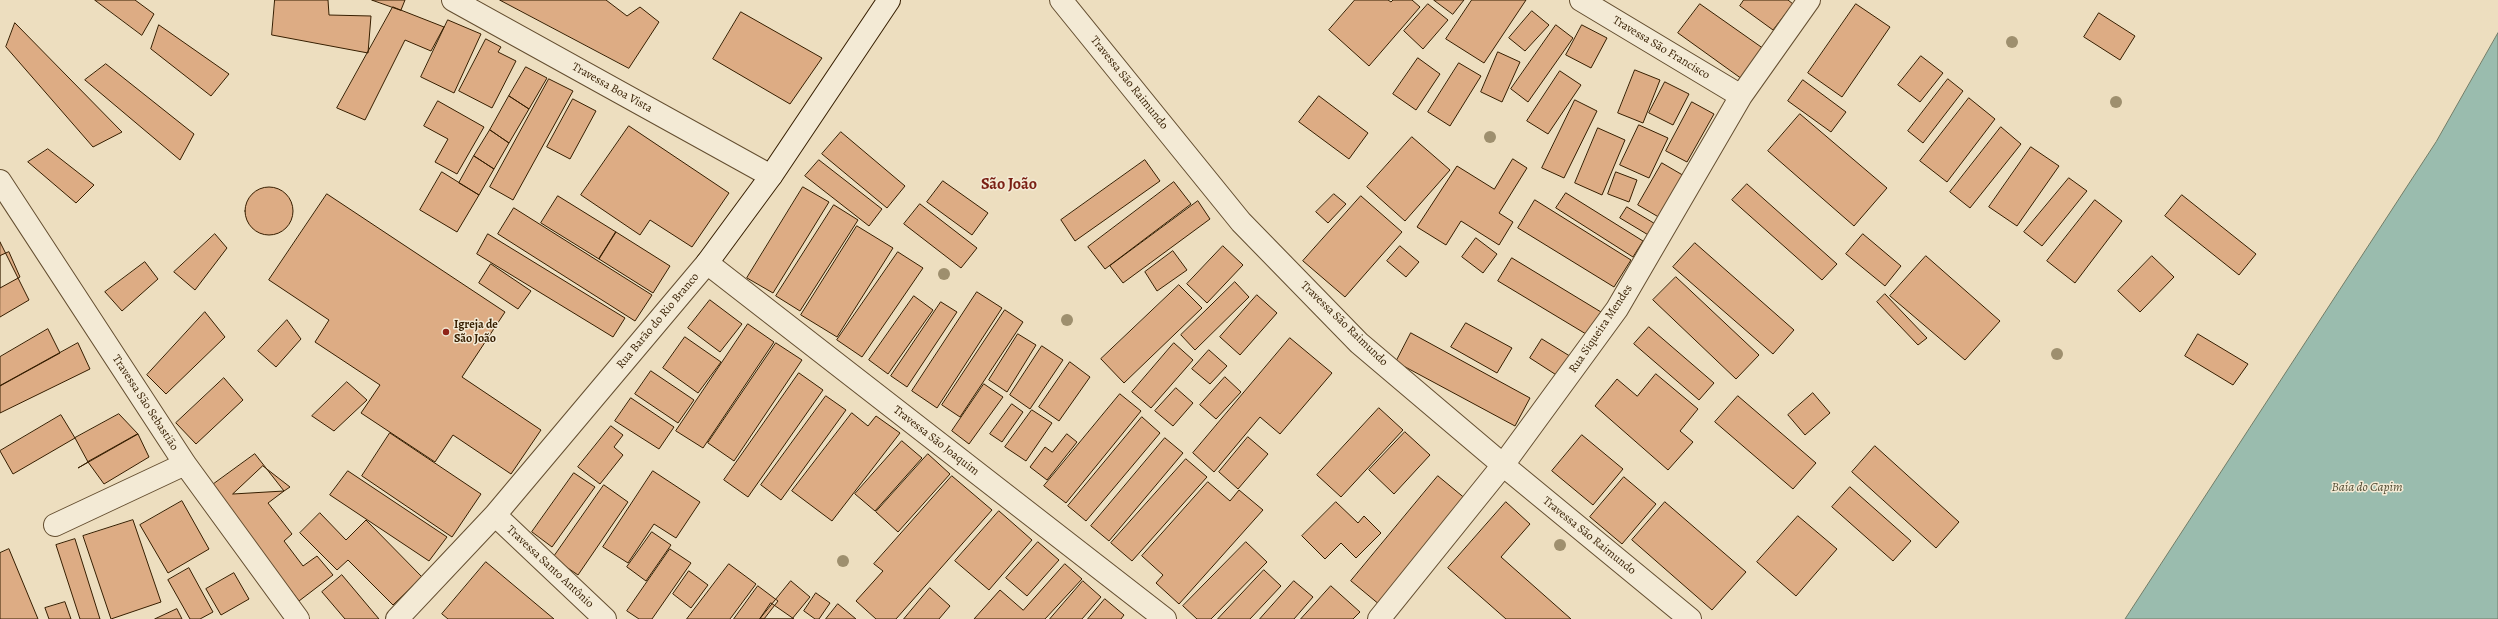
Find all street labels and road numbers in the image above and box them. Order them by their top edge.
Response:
street label: Travessa São Francisco [1610,13,1712,83]
street label: Travessa São Raimundo [1087,33,1171,133]
street label: Travessa Boa Vista [569,60,655,116]
street label: Rua Barão do Rio Branco [614,270,702,372]
street label: Travessa São Raimundo [1297,279,1391,369]
street label: Rua Siqueira Mendes [1566,282,1636,376]
street label: Travessa São Sebastião [109,352,181,454]
street label: Travessa São Joaquim [890,403,982,479]
street label: Travessa São Raimundo [1539,494,1639,578]
street label: Travessa Santo Antônio [503,523,597,611]

